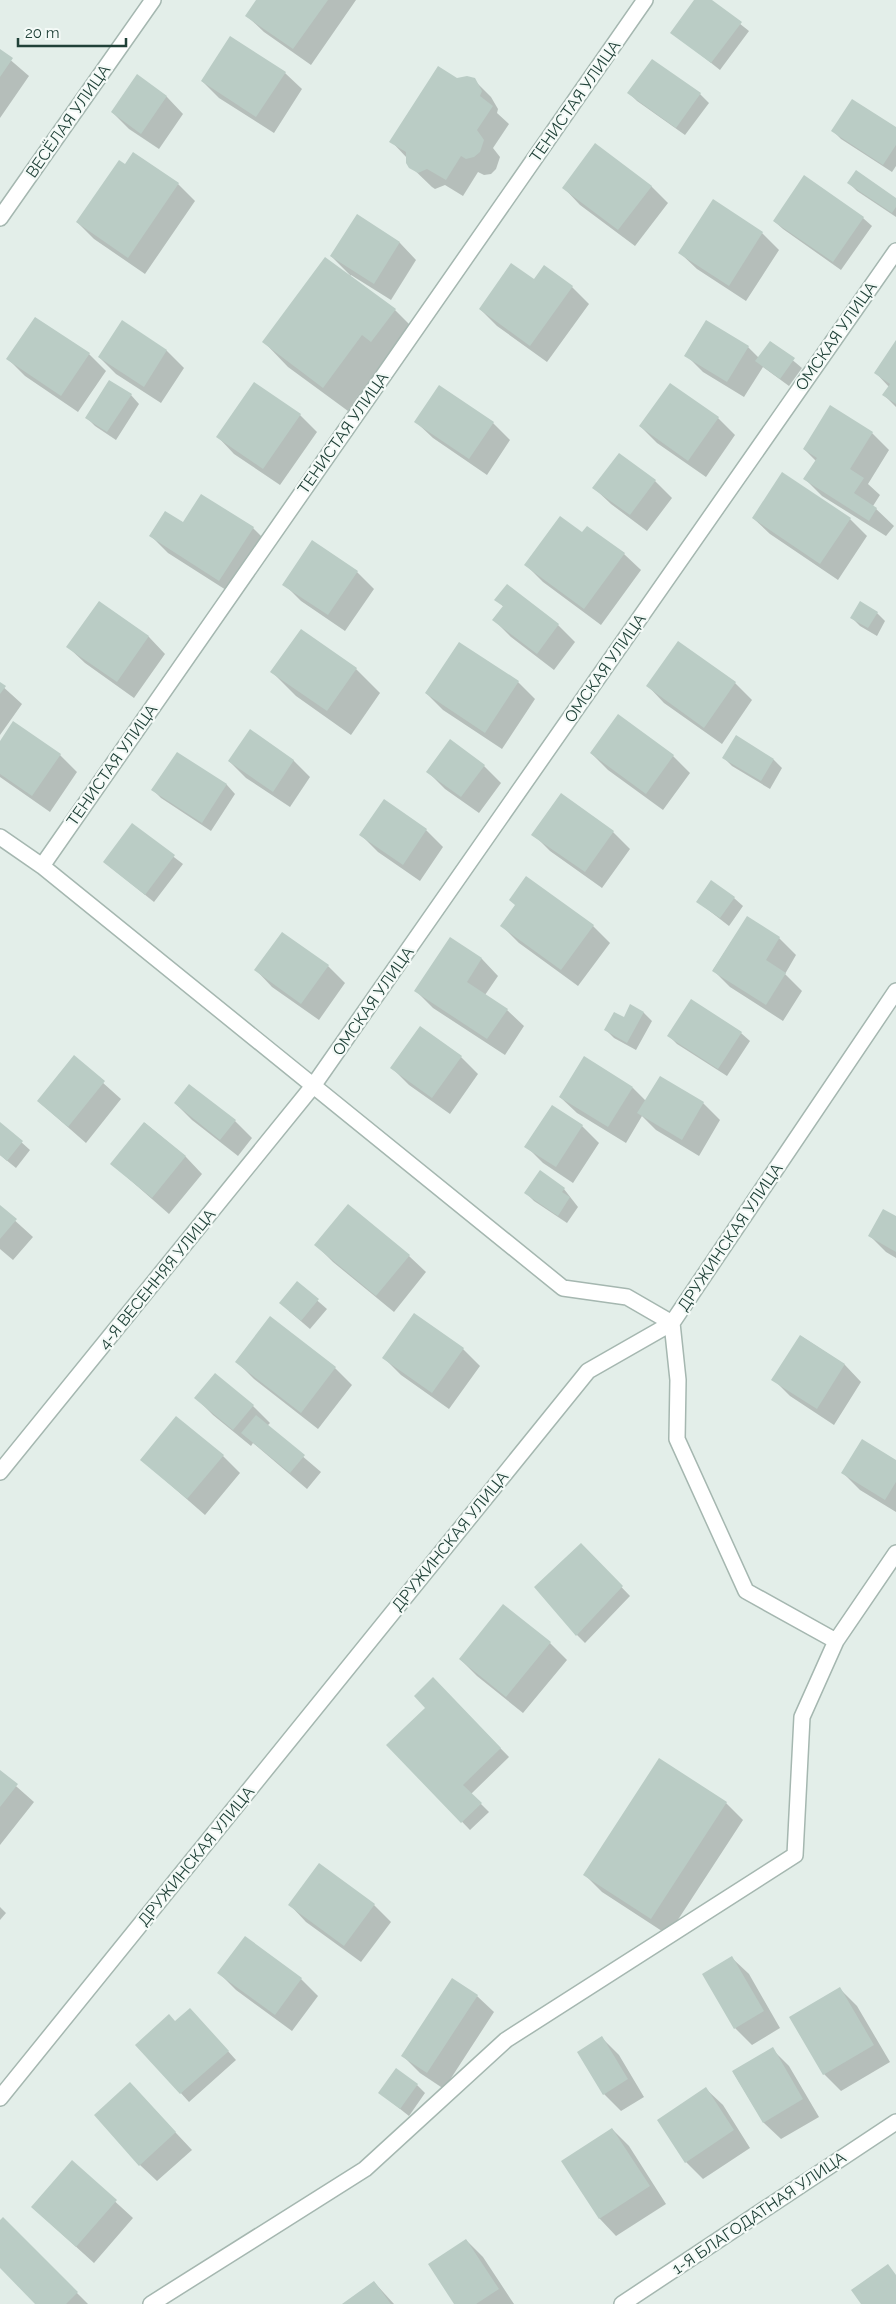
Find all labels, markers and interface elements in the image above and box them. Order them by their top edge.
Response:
scale bar [18,15,125,47]
text: 20 m [25,24,60,42]
street label: ТЕНИСТАЯ УЛИЦА [526,36,624,166]
street label: ВЕСЁЛАЯ УЛИЦА [21,60,114,181]
street label: ОМСКАЯ УЛИЦА [791,278,881,394]
street label: ТЕНИСТАЯ УЛИЦА [294,368,392,498]
street label: ОМСКАЯ УЛИЦА [560,610,650,726]
street label: ТЕНИСТАЯ УЛИЦА [63,700,161,830]
street label: ОМСКАЯ УЛИЦА [328,943,418,1059]
street label: ДРУЖИНСКАЯ УЛИЦА [673,1159,787,1314]
street label: 4-Я ВЕСЕННЯЯ УЛИЦА [95,1205,220,1353]
street label: ДРУЖИНСКАЯ УЛИЦА [388,1467,512,1615]
street label: ДРУЖИНСКАЯ УЛИЦА [134,1782,258,1930]
street label: 1-Я БЛАГОДАТНАЯ УЛИЦА [669,2148,850,2278]

